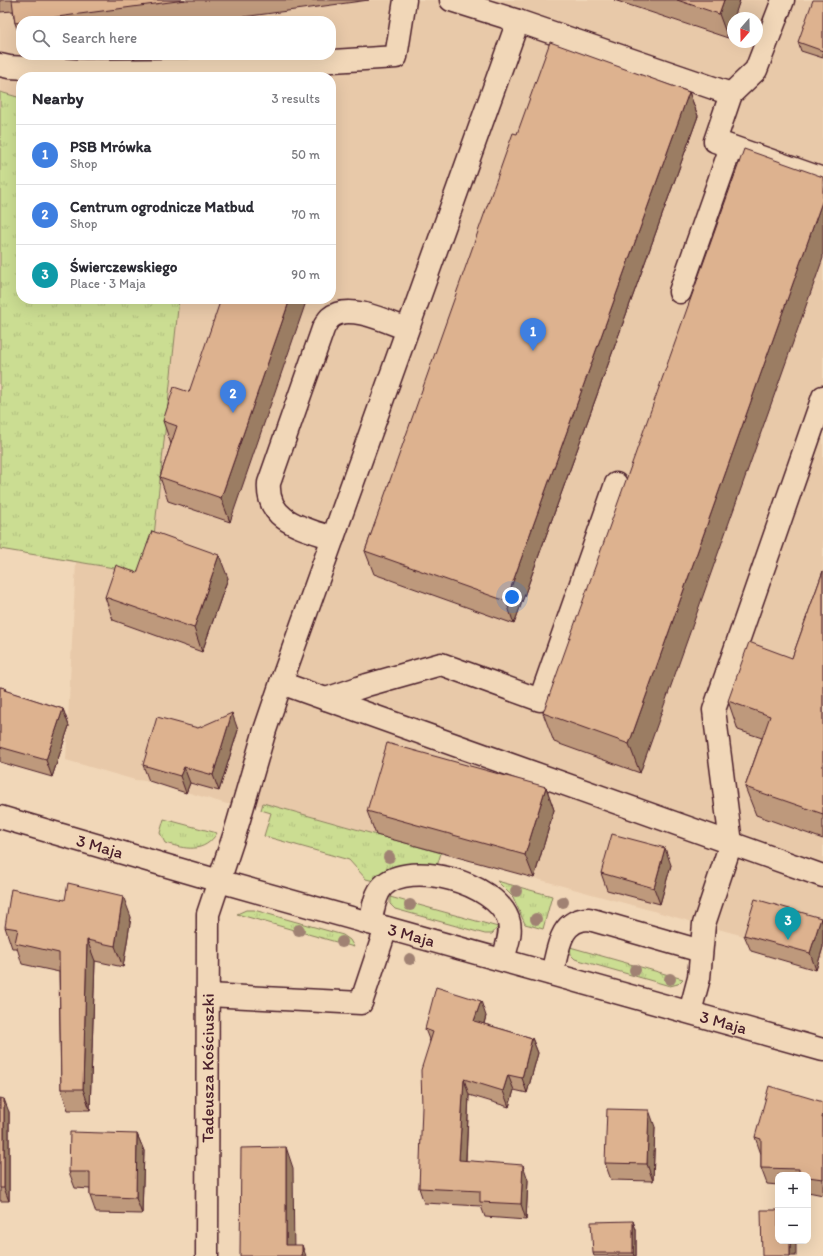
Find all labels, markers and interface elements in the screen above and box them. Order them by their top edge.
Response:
north arrow [727,12,763,48]
search box [16,16,336,60]
icon: search [30,27,52,49]
text: Search here [62,29,137,47]
text: Nearby [32,88,84,108]
text: 3 results [271,91,320,106]
text: PSB Mrówka [70,138,151,156]
text: 1 [42,147,48,162]
text: 50 m [291,147,320,162]
text: Shop [70,156,97,171]
text: Centrum ogrodnicze Matbud [70,198,254,216]
text: 2 [42,207,48,222]
text: 70 m [292,207,320,222]
text: Shop [70,216,97,231]
text: Świerczewskiego [70,258,177,276]
text: 3 [41,267,49,282]
text: 90 m [291,267,320,282]
text: Place · 3 Maja [70,276,146,291]
pin: 1 [520,318,546,351]
pin: 2 [220,380,246,413]
your location [502,587,522,607]
street label: 3 Maja [74,830,126,862]
pin: 3 [775,907,801,940]
street label: 3 Maja [386,919,437,951]
street label: Tadeusza Kościuszki [197,993,218,1143]
street label: 3 Maja [698,1006,749,1038]
map controls [775,1172,811,1244]
button: + [775,1172,811,1208]
button: − [775,1208,811,1244]

